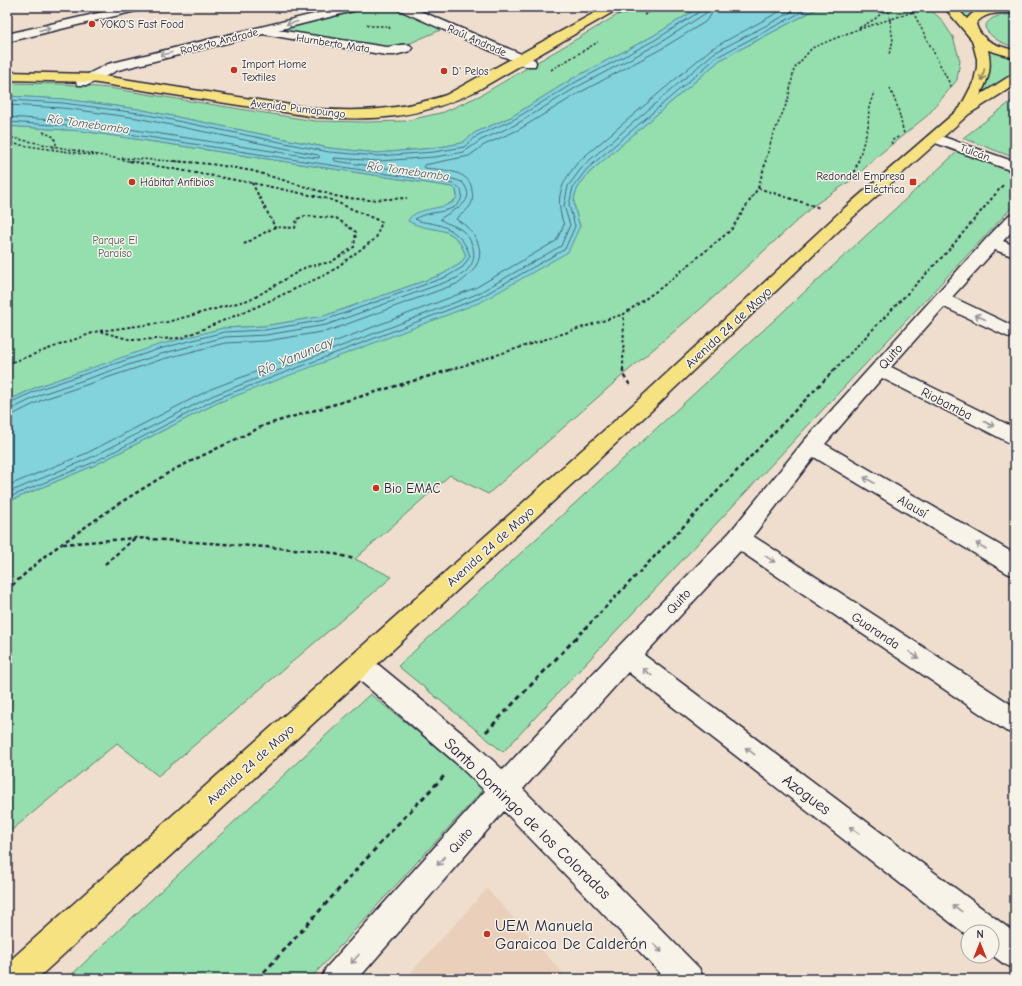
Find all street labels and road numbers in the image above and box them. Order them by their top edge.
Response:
street label: Raúl Andrade [445,22,509,59]
street label: Roberto Andrade [179,25,260,57]
street label: Humberto Mata [295,31,371,56]
street label: Avenida Pumapungo [250,96,346,121]
street label: Tulcán [958,141,992,164]
street label: Avenida 24 de Mayo [682,283,775,371]
street label: Quito [875,340,906,372]
street label: Riobamba [919,384,975,423]
street label: Alausí [895,492,931,521]
street label: Avenida 24 de Mayo [444,503,537,590]
street label: Quito [663,586,694,617]
street label: Guaranda [849,609,903,652]
street label: Avenida 24 de Mayo [204,721,297,808]
street label: Santo Domingo de los Colorados [440,734,614,903]
street label: Azogues [779,771,834,819]
street label: Quito [445,824,476,856]

